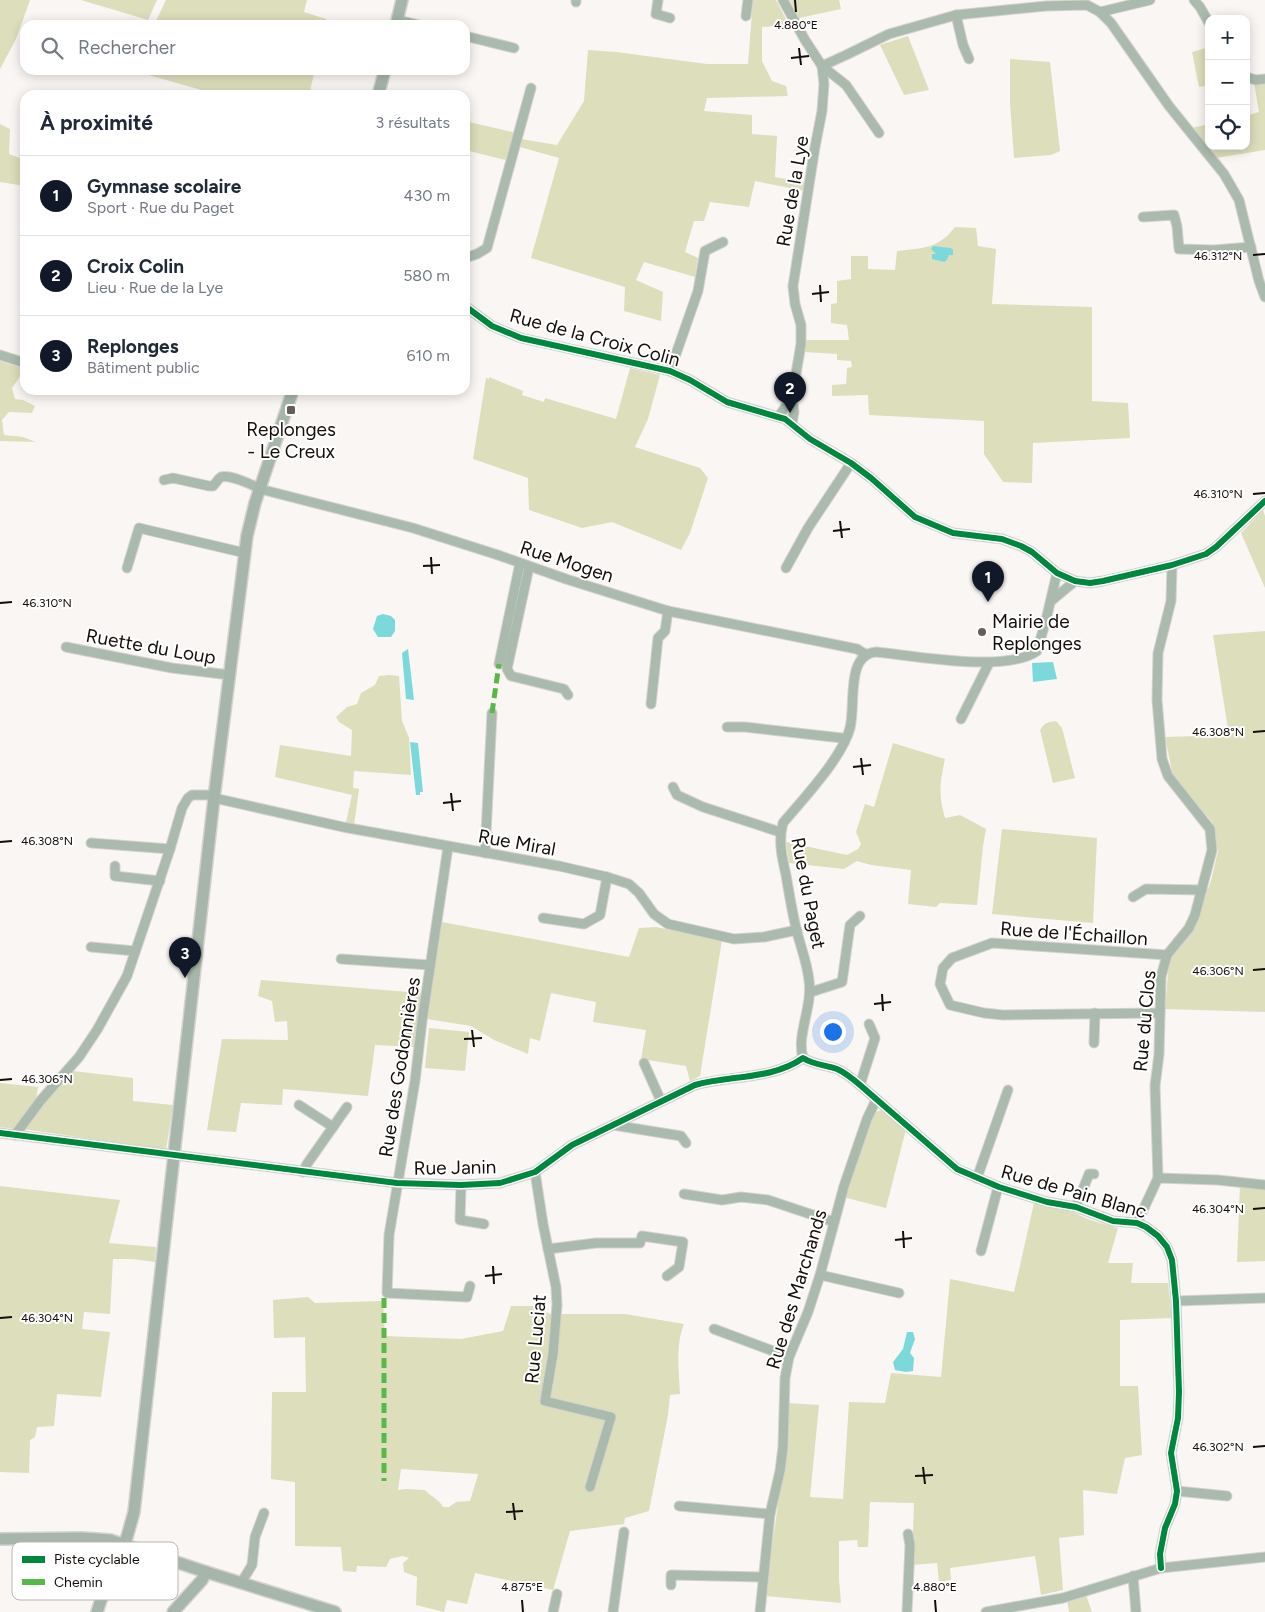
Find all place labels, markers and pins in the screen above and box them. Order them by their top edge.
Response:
pin: 2 [774,372,806,413]
marker: Replonges - Le Creux [285,404,297,416]
place label: Replonges - Le Creux [246,418,336,463]
pin: 1 [972,561,1004,602]
place label: Mairie de Replonges [992,610,1082,655]
marker: Mairie de Replonges [976,626,988,638]
pin: 3 [169,937,201,978]

